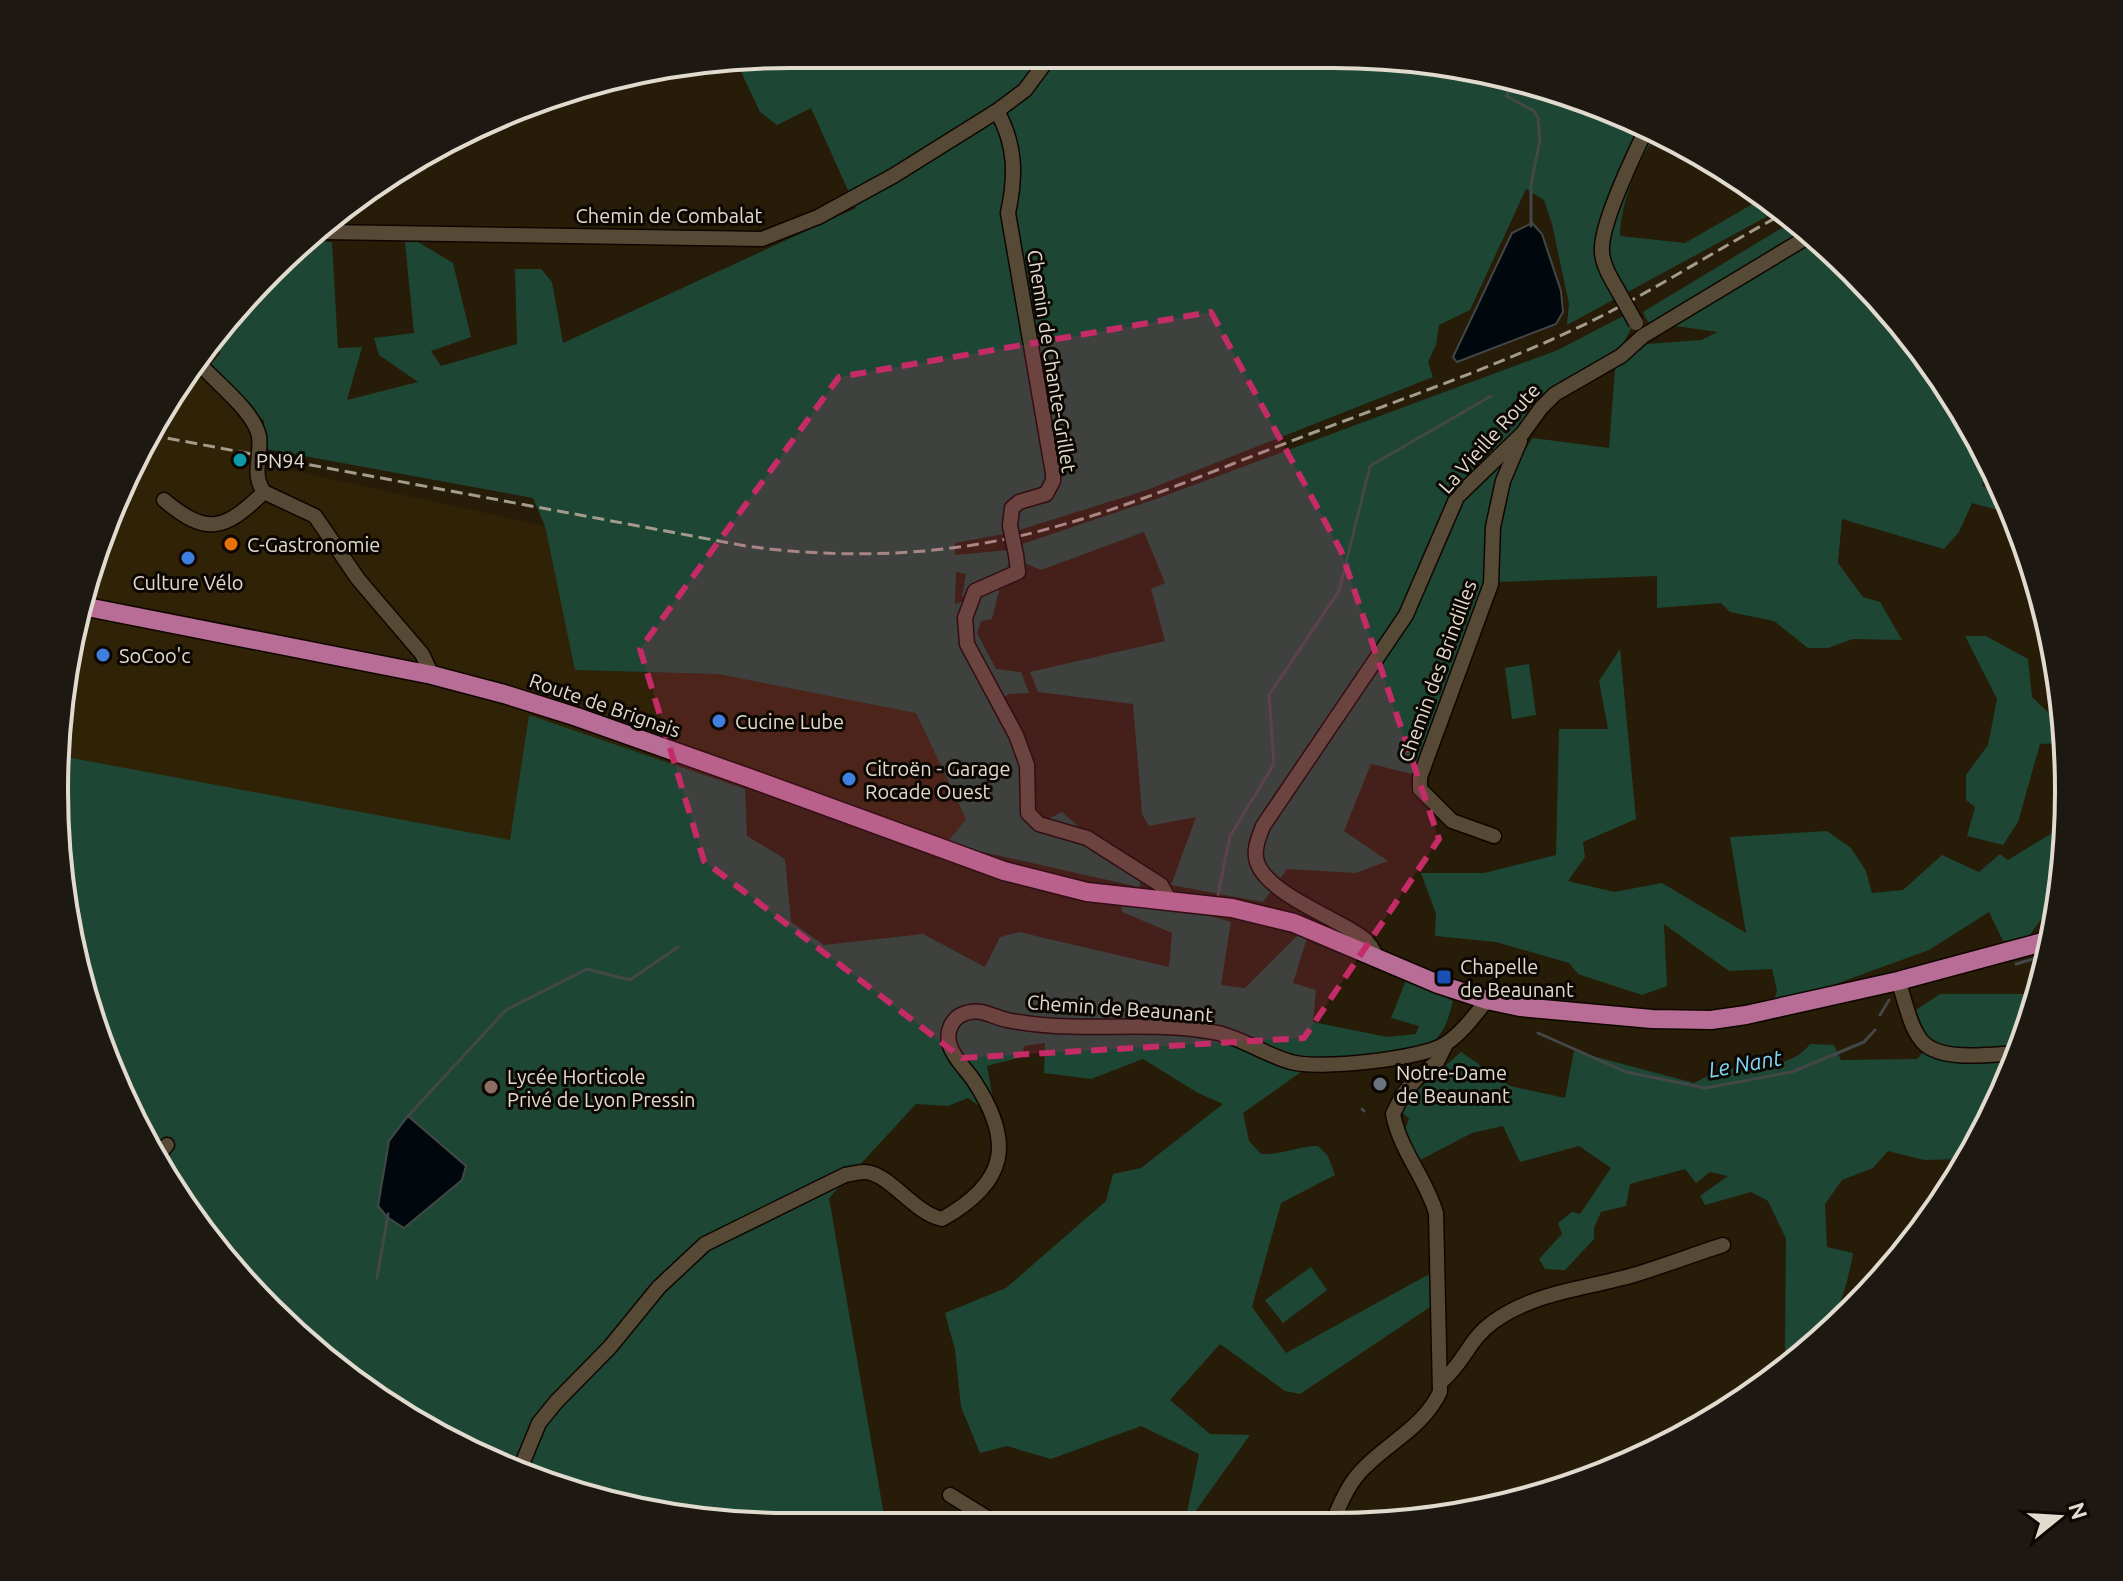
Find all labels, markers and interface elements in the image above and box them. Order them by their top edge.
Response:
street label: Chemin de Combalat [576,204,763,227]
street label: Chemin de Chante-Grillet [1023,248,1081,474]
street label: La Vieille Route [1434,378,1544,498]
place label: PN94 [256,449,305,472]
marker: PN94 [231,451,249,469]
place label: C-Gastronomie [247,533,380,556]
marker: C-Gastronomie [222,535,240,553]
marker: Culture Vélo [179,549,197,567]
place label: Culture Vélo [132,571,244,594]
street label: Chemin des Brindilles [1393,577,1481,765]
place label: SoCoo'c [119,644,191,667]
marker: SoCoo'c [94,646,112,664]
street label: Route de Brignais [526,668,684,742]
place label: Cucine Lube [735,710,844,733]
marker: Cucine Lube [710,712,728,730]
place label: Citroën - Garage Rocade Ouest [865,757,1011,803]
marker: Citroën - Garage Rocade Ouest [840,770,858,788]
place label: Chapelle de Beaunant [1460,955,1574,1001]
marker: Chapelle de Beaunant [1435,968,1453,986]
street label: Chemin de Beaunant [1026,990,1214,1026]
water label: Le Nant [1706,1044,1784,1082]
place label: Notre-Dame de Beaunant [1396,1061,1510,1107]
place label: Lycée Horticole Privé de Lyon Pressin [507,1065,695,1111]
marker: Notre-Dame de Beaunant [1371,1075,1389,1093]
marker: Lycée Horticole Privé de Lyon Pressin [482,1078,500,1096]
north arrow [2019,1477,2099,1557]
text: N [2064,1499,2093,1522]

